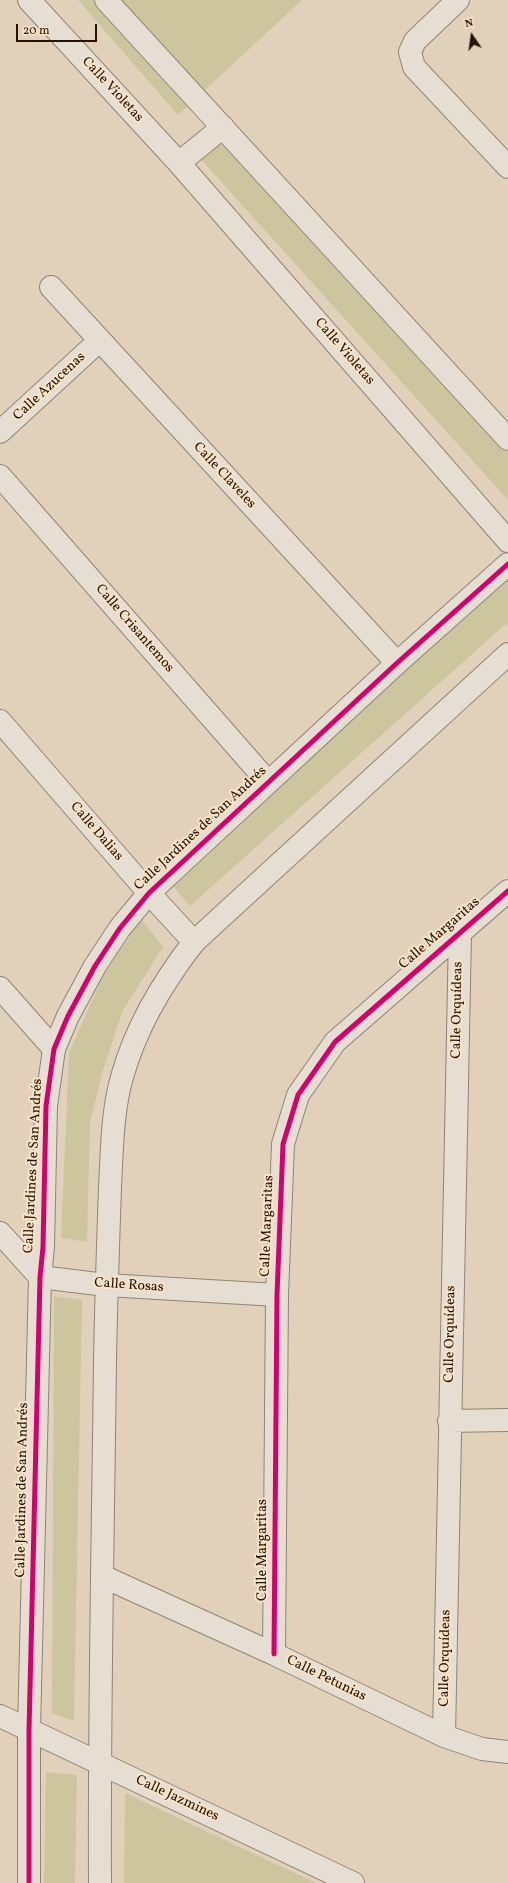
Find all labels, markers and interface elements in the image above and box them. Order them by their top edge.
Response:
scale bar [18,16,99,42]
north arrow [452,16,492,56]
text: N [464,16,475,32]
text: 20 m [23,23,50,39]
street label: Calle Violetas [78,54,146,126]
street label: Calle Violetas [310,315,378,389]
street label: Calle Azucenas [10,349,90,425]
street label: Calle Claveles [189,439,259,513]
street label: Calle Crisantemos [91,581,177,677]
street label: Calle Jardines de San Andrés [131,763,271,895]
street label: Calle Dalias [66,799,126,865]
street label: Calle Margaritas [396,894,484,974]
street label: Calle Orquídeas [449,961,467,1059]
street label: Calle Jardines de San Andrés [21,1078,47,1254]
street label: Calle Margaritas [258,1175,278,1277]
street label: Calle Rosas [94,1275,164,1297]
street label: Calle Orquídeas [442,1285,460,1383]
street label: Calle Jardines de San Andrés [13,1402,33,1578]
street label: Calle Margaritas [255,1499,271,1601]
street label: Calle Orquídeas [437,1609,455,1707]
street label: Calle Petunias [283,1652,369,1706]
street label: Calle Jazmines [133,1772,221,1826]

